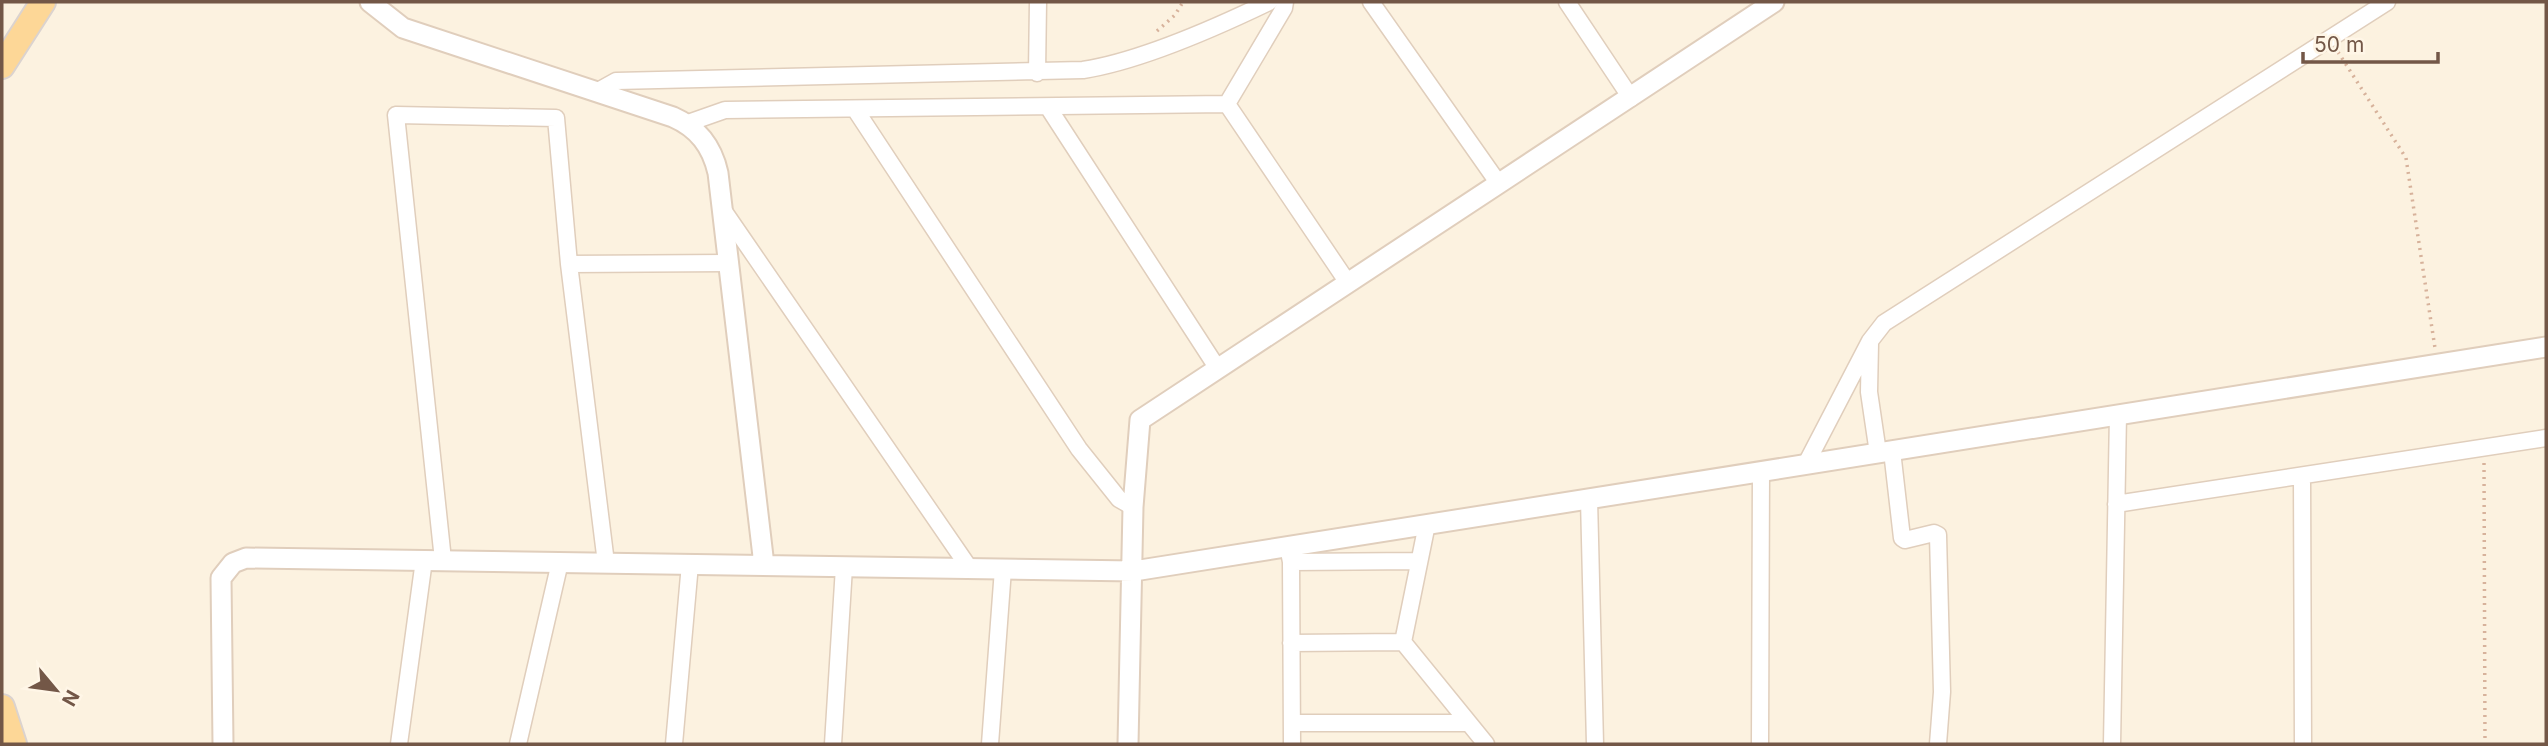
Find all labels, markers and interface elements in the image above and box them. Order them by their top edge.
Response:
scale bar [2303,21,2438,65]
text: 50 m [2314,32,2364,57]
north arrow [21,655,91,725]
text: N [57,686,84,710]

